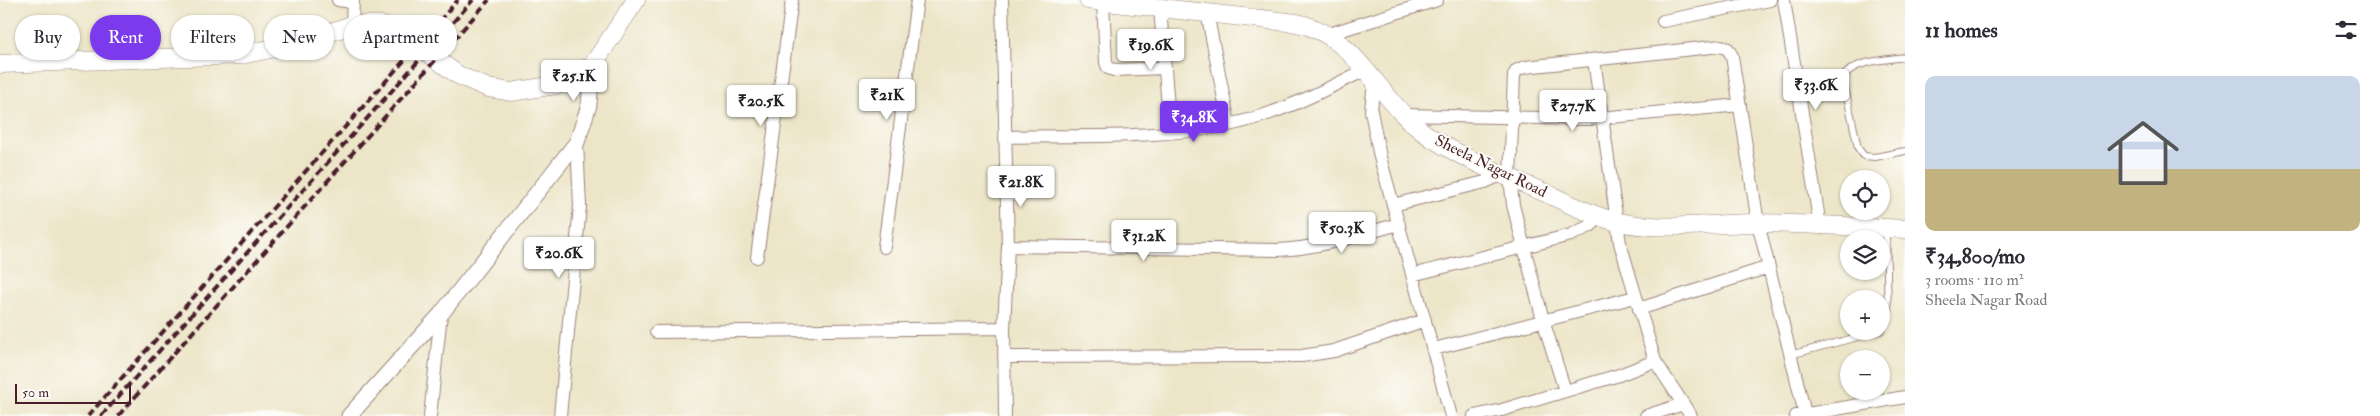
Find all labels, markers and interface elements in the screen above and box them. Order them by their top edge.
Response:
chip: Buy [15,15,80,60]
chip: Rent [90,15,161,60]
chip: Filters [171,15,254,60]
chip: New [264,15,334,60]
chip: Apartment [344,15,457,60]
icon: filters [2332,16,2360,44]
text: 11 homes [1925,17,1998,44]
pin: ₹19.6K [1110,28,1192,71]
text: ₹19.6K [1128,35,1174,55]
pin: ₹25.1K [533,59,615,102]
text: ₹25.1K [552,66,596,86]
pin: ₹33.6K [1775,68,1857,111]
text: ₹33.6K [1794,75,1838,95]
pin: ₹21K [857,78,917,121]
pin: ₹20.5K [720,84,802,127]
text: ₹21K [870,85,904,105]
pin: ₹27.7K [1532,90,1614,132]
text: ₹20.5K [738,91,784,111]
text: ₹27.7K [1550,96,1596,116]
pin: ₹34.8K [1153,100,1235,143]
text: ₹34.8K [1171,107,1217,127]
icon: home [2098,108,2188,198]
street label: Sheela Nagar Road [1432,130,1551,202]
pin: ₹21.8K [980,166,1062,208]
map controls [1840,170,1890,400]
button: locate [1840,170,1890,220]
text: ₹21.8K [999,172,1043,192]
pin: ₹50.3K [1301,212,1383,254]
text: ₹50.3K [1320,218,1364,238]
pin: ₹31.2K [1103,220,1185,262]
text: ₹31.2K [1122,226,1166,246]
button: layers [1840,230,1890,280]
pin: ₹20.6K [518,236,600,279]
text: ₹20.6K [535,243,583,263]
text: ₹34,800/mo [1925,243,2025,270]
text: 3 rooms · 110 m² [1925,270,2023,290]
button: + [1840,290,1890,340]
text: Sheela Nagar Road [1925,290,2047,310]
button: − [1840,350,1890,400]
scale bar [15,381,131,404]
text: 50 m [22,384,49,401]

